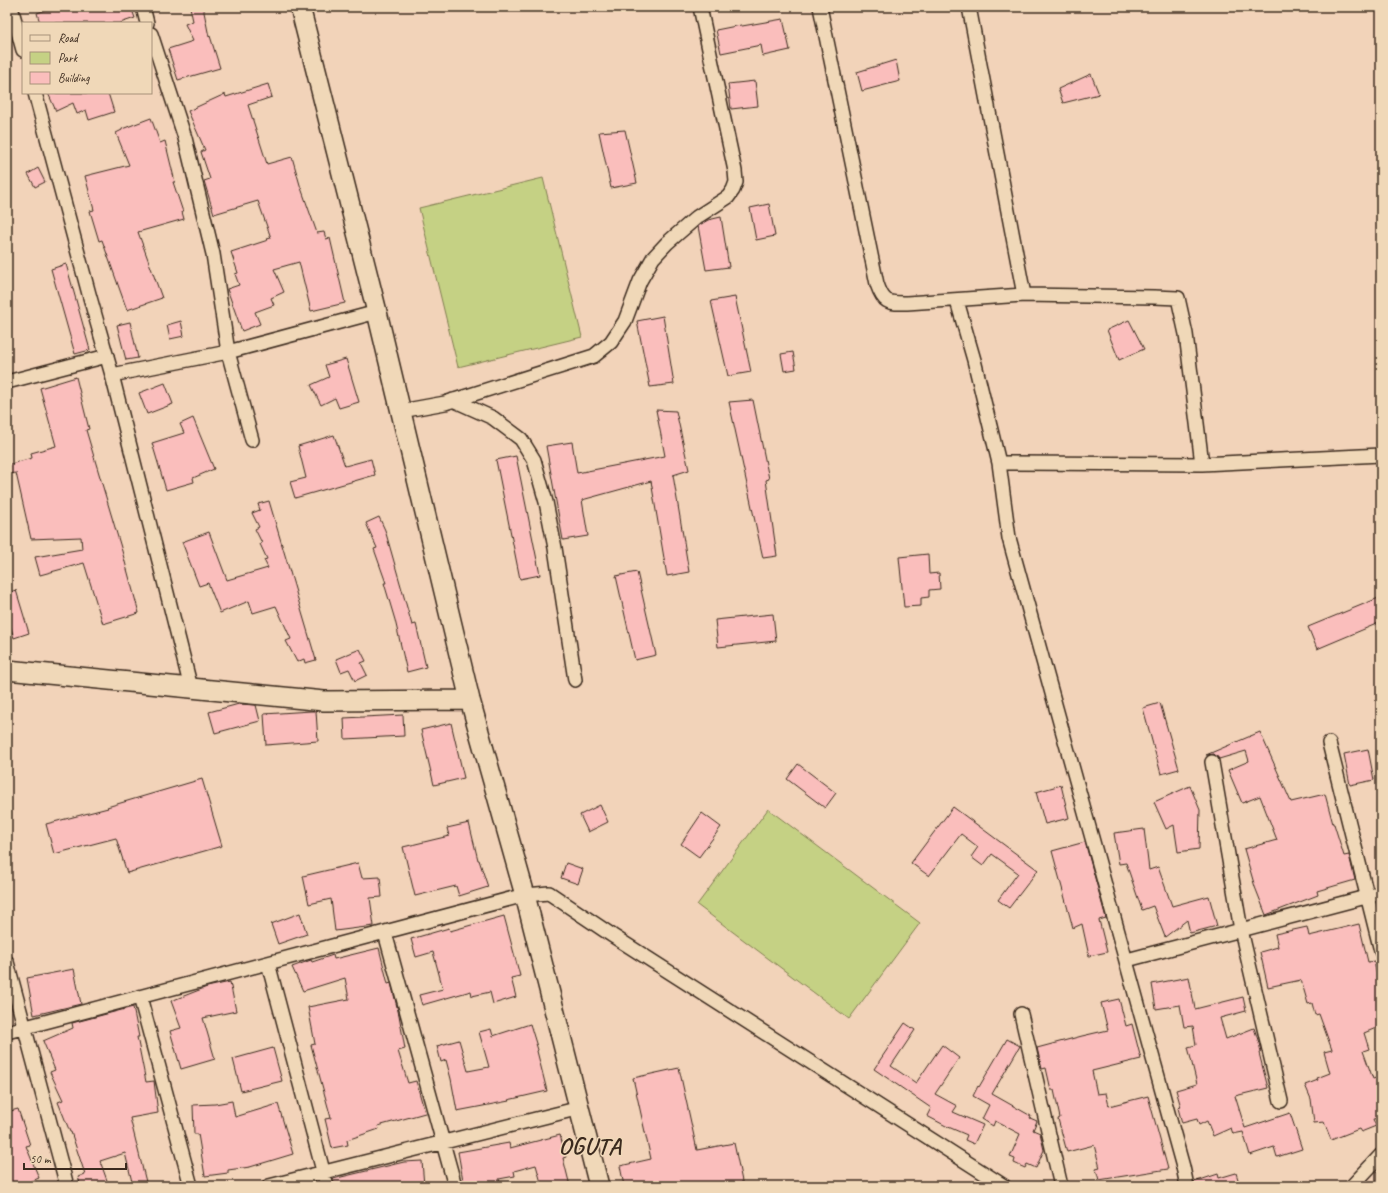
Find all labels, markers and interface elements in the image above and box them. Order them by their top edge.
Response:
legend [22,22,152,94]
text: Road [58,30,80,46]
text: Park [58,50,79,66]
text: Building [58,70,90,86]
district label: OGUTA [559,1131,622,1161]
scale bar [24,1145,126,1171]
text: 50 m [30,1151,52,1167]

